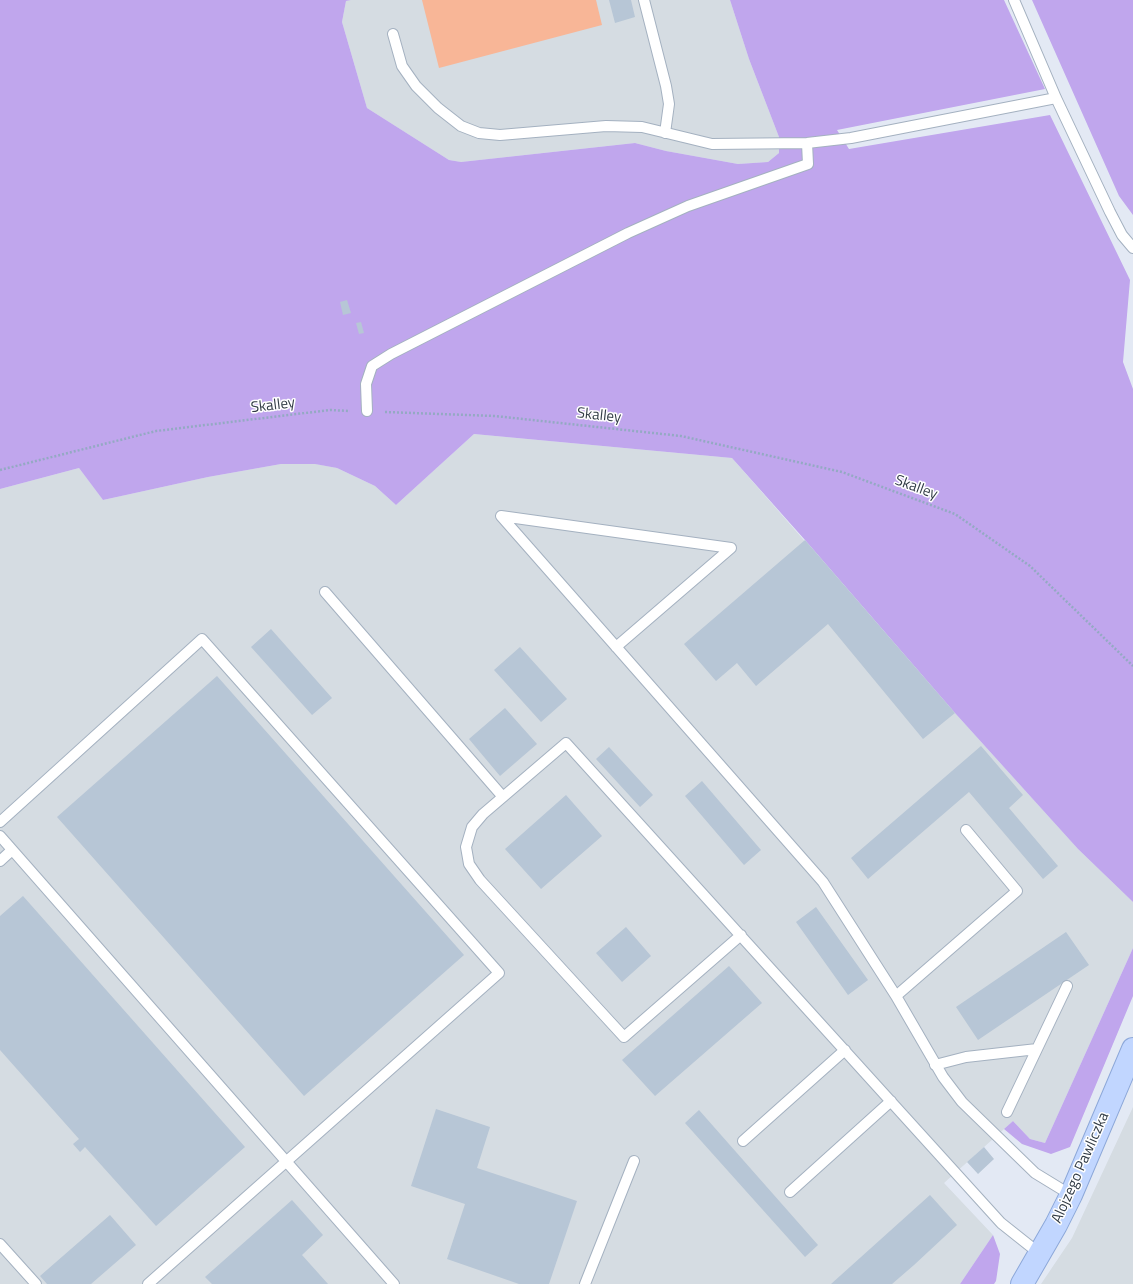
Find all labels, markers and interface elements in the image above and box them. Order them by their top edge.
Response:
street label: Skalley [250,394,296,418]
street label: Skalley [576,405,622,427]
street label: Skalley [892,472,940,504]
street label: Alojzego Pawliczka [1048,1110,1114,1226]

